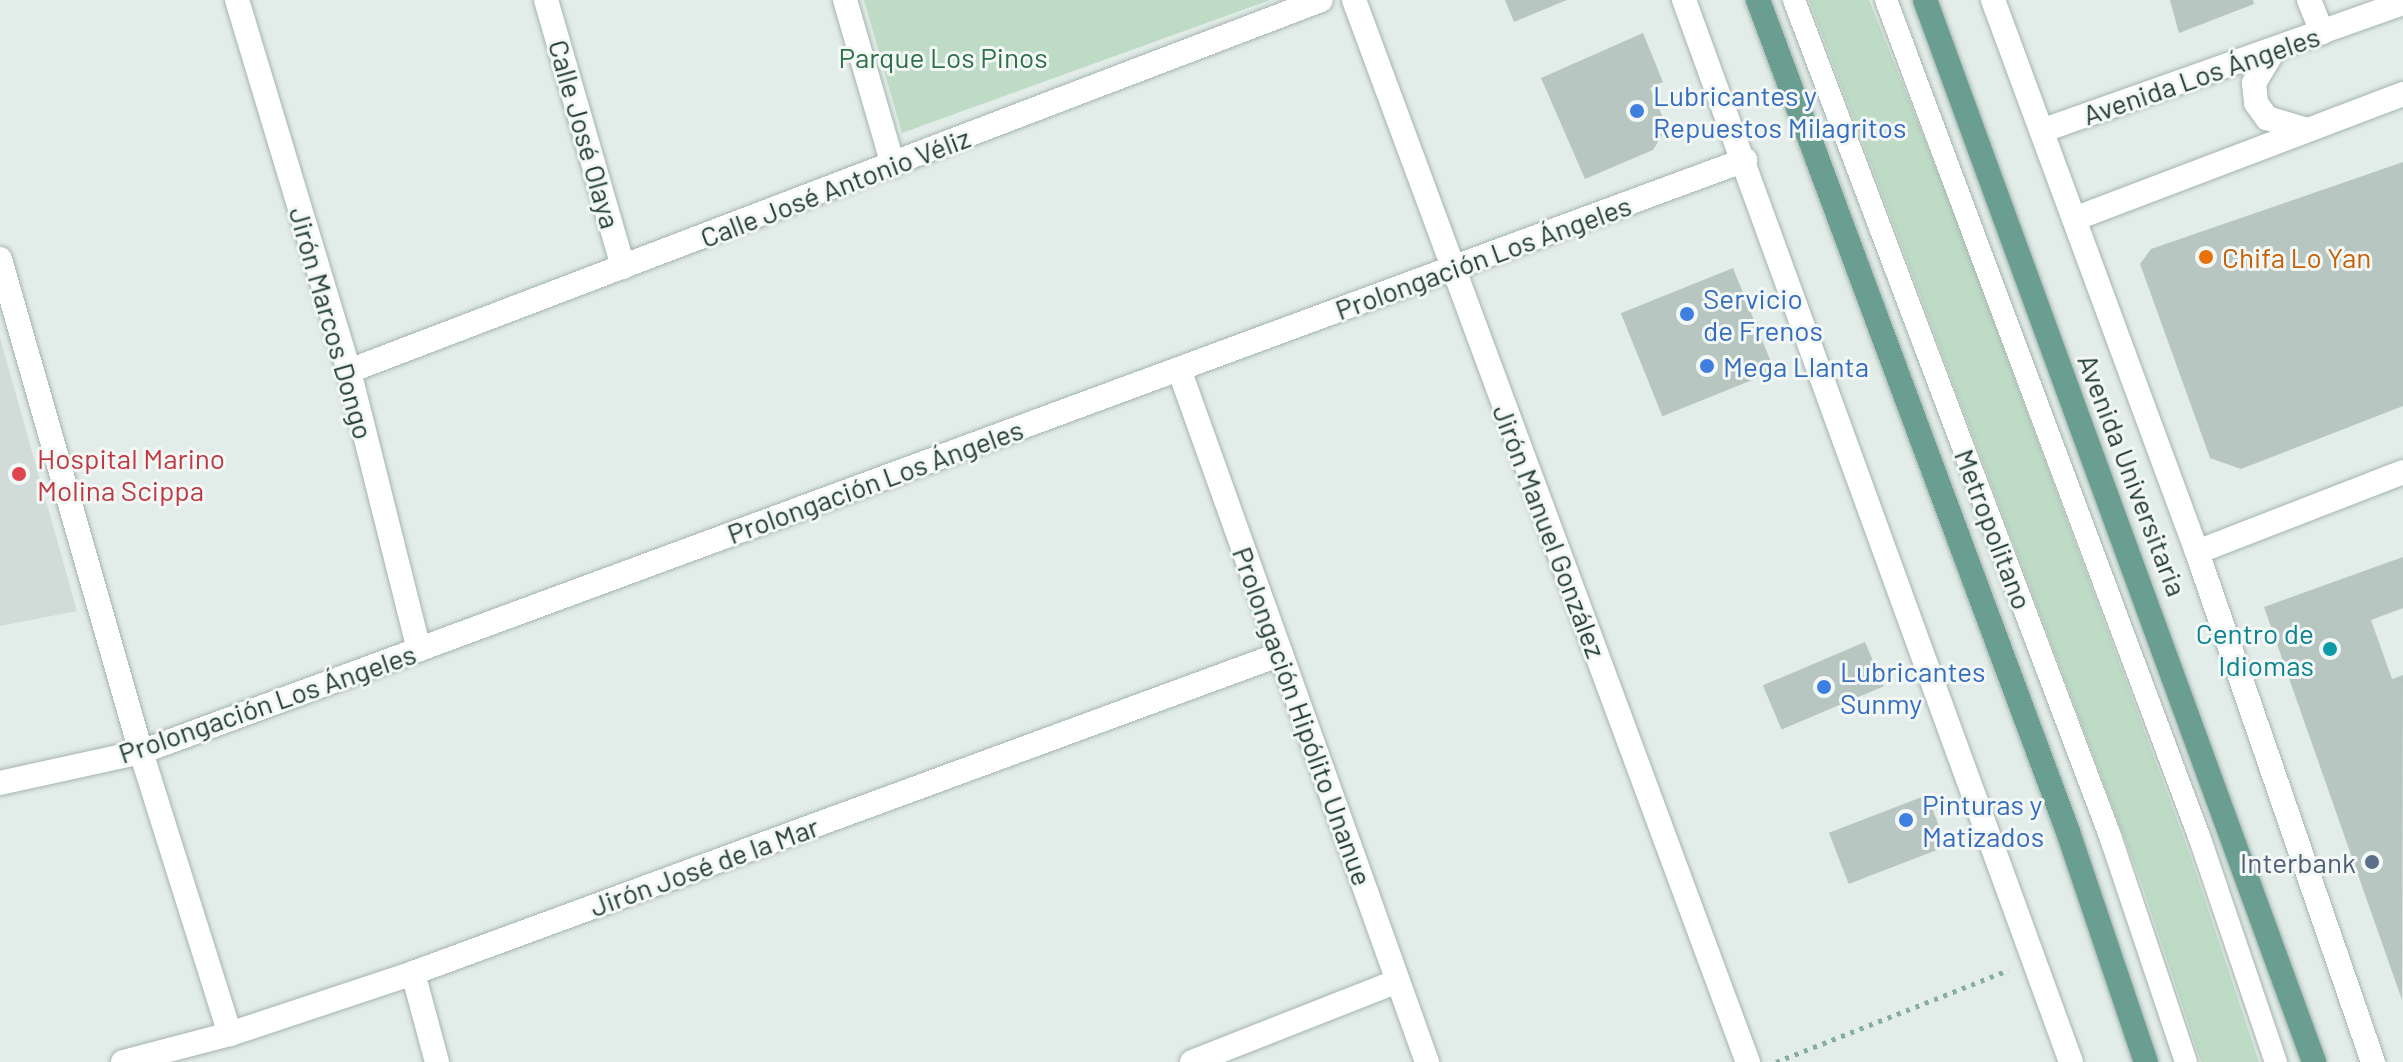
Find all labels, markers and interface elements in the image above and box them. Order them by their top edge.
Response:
street label: Avenida Los Ángeles [2078,19,2324,131]
street label: Calle José Olaya [542,36,628,232]
park label: Parque Los Pinos [838,40,1048,74]
place label: Lubricantes y Repuestos Milagritos [1653,78,1906,144]
marker: Lubricantes y Repuestos Milagritos [1628,102,1646,120]
street label: Calle José Antonio Véliz [695,120,975,254]
street label: Prolongación Los Ángeles [1331,188,1635,326]
street label: Jirón Marcos Dongo [283,203,381,443]
place label: Chifa Lo Yan [2222,240,2371,274]
marker: Chifa Lo Yan [2197,248,2215,266]
place label: Servicio de Frenos [1703,281,1823,347]
marker: Servicio de Frenos [1678,305,1696,323]
place label: Mega Llanta [1723,349,1869,383]
street label: Avenida Universitaria [2071,349,2195,601]
marker: Mega Llanta [1698,357,1716,375]
street label: Jirón Manuel González [1486,400,1614,662]
street label: Prolongación Los Ángeles [723,412,1027,550]
place label: Hospital Marino Molina Scippa [37,441,225,507]
street label: Metropolitano [1948,444,2040,614]
marker: Hospital Marino Molina Scippa [8,463,30,485]
street label: Prolongación Hipólito Unanue [1226,542,1380,890]
place label: Centro de Idiomas [2196,616,2314,682]
street label: Prolongación Los Ángeles [114,636,420,770]
marker: Centro de Idiomas [2321,640,2339,658]
place label: Lubricantes Sunmy [1840,654,1985,720]
marker: Lubricantes Sunmy [1815,678,1833,696]
place label: Pinturas y Matizados [1922,787,2044,853]
street label: Jirón José de la Mar [585,809,823,923]
marker: Pinturas y Matizados [1897,811,1915,829]
place label: Interbank [2240,845,2356,879]
marker: Interbank [2363,853,2381,871]

